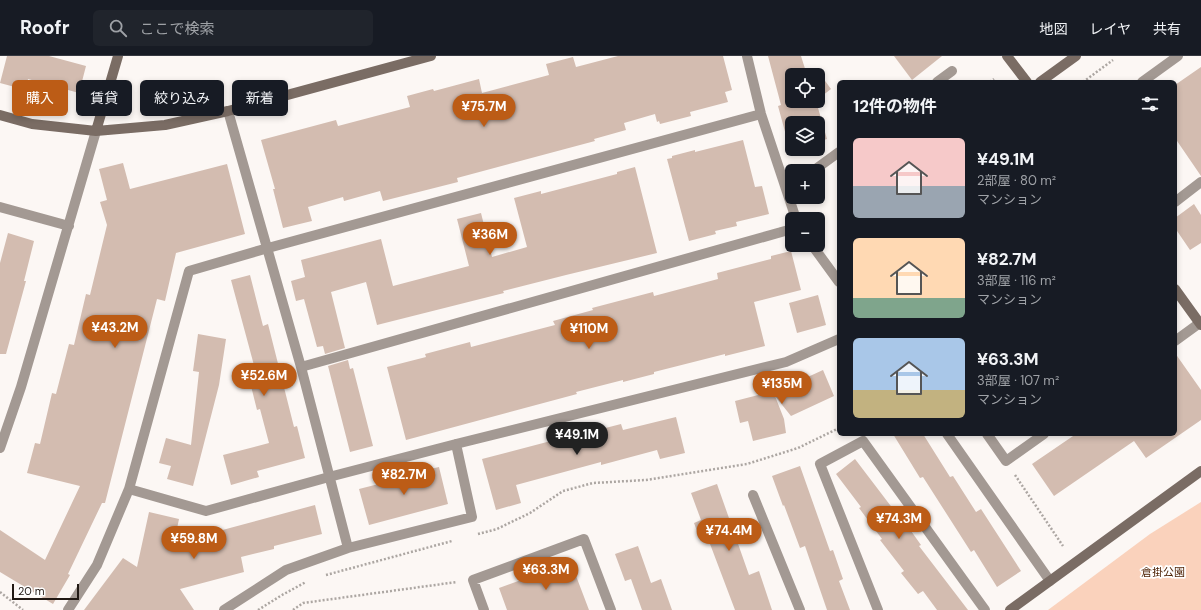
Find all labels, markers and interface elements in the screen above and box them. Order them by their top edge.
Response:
search box [93,10,373,46]
text: Roofr [20,15,69,40]
icon: search [107,17,129,39]
text: ここで検索 [139,19,214,39]
text: 地図 [1039,20,1067,38]
text: レイヤ [1089,20,1131,38]
text: 共有 [1153,20,1181,38]
map controls [785,68,825,252]
button: locate [785,68,825,108]
chip: 購入 [12,80,68,116]
chip: 賃貸 [76,80,132,116]
chip: 絞り込み [140,80,224,116]
chip: 新着 [232,80,288,116]
icon: filters [1139,93,1161,115]
pin: ¥75.7M [451,94,517,128]
text: 12件の物件 [853,95,937,117]
text: ¥75.7M [462,98,506,115]
button: layers [785,116,825,156]
text: ¥49.1M [977,148,1034,170]
icon: home [885,154,933,202]
button: + [785,164,825,204]
text: 2部屋 · 80 m² [977,172,1056,189]
text: マンション [977,191,1042,208]
button: − [785,212,825,252]
pin: ¥36M [466,222,514,256]
text: ¥36M [472,226,508,243]
text: ¥82.7M [977,248,1036,270]
icon: home [885,254,933,302]
text: 3部屋 · 116 m² [977,272,1056,289]
text: マンション [977,291,1042,308]
pin: ¥43.2M [82,315,148,349]
pin: ¥110M [561,316,617,350]
text: ¥43.2M [91,319,139,336]
text: ¥110M [570,320,608,337]
text: ¥63.3M [977,348,1039,370]
icon: home [885,354,933,402]
pin: ¥52.6M [231,363,297,397]
text: ¥52.6M [241,367,287,384]
pin: ¥135M [754,371,810,405]
text: 3部屋 · 107 m² [977,372,1059,389]
text: ¥135M [762,375,802,392]
text: マンション [977,391,1042,408]
pin: ¥49.1M [544,422,610,456]
text: ¥49.1M [555,426,599,443]
pin: ¥82.7M [371,462,437,496]
text: ¥82.7M [381,466,427,483]
pin: ¥74.3M [866,506,932,540]
text: ¥74.3M [876,510,922,527]
pin: ¥74.4M [696,518,762,552]
text: ¥74.4M [706,522,752,539]
pin: ¥59.8M [161,526,227,560]
text: ¥59.8M [170,530,218,547]
pin: ¥63.3M [513,557,579,591]
text: ¥63.3M [522,561,570,578]
park label: 倉掛公園 [1141,565,1185,579]
scale bar [12,582,79,601]
text: 20 m [18,584,44,598]

